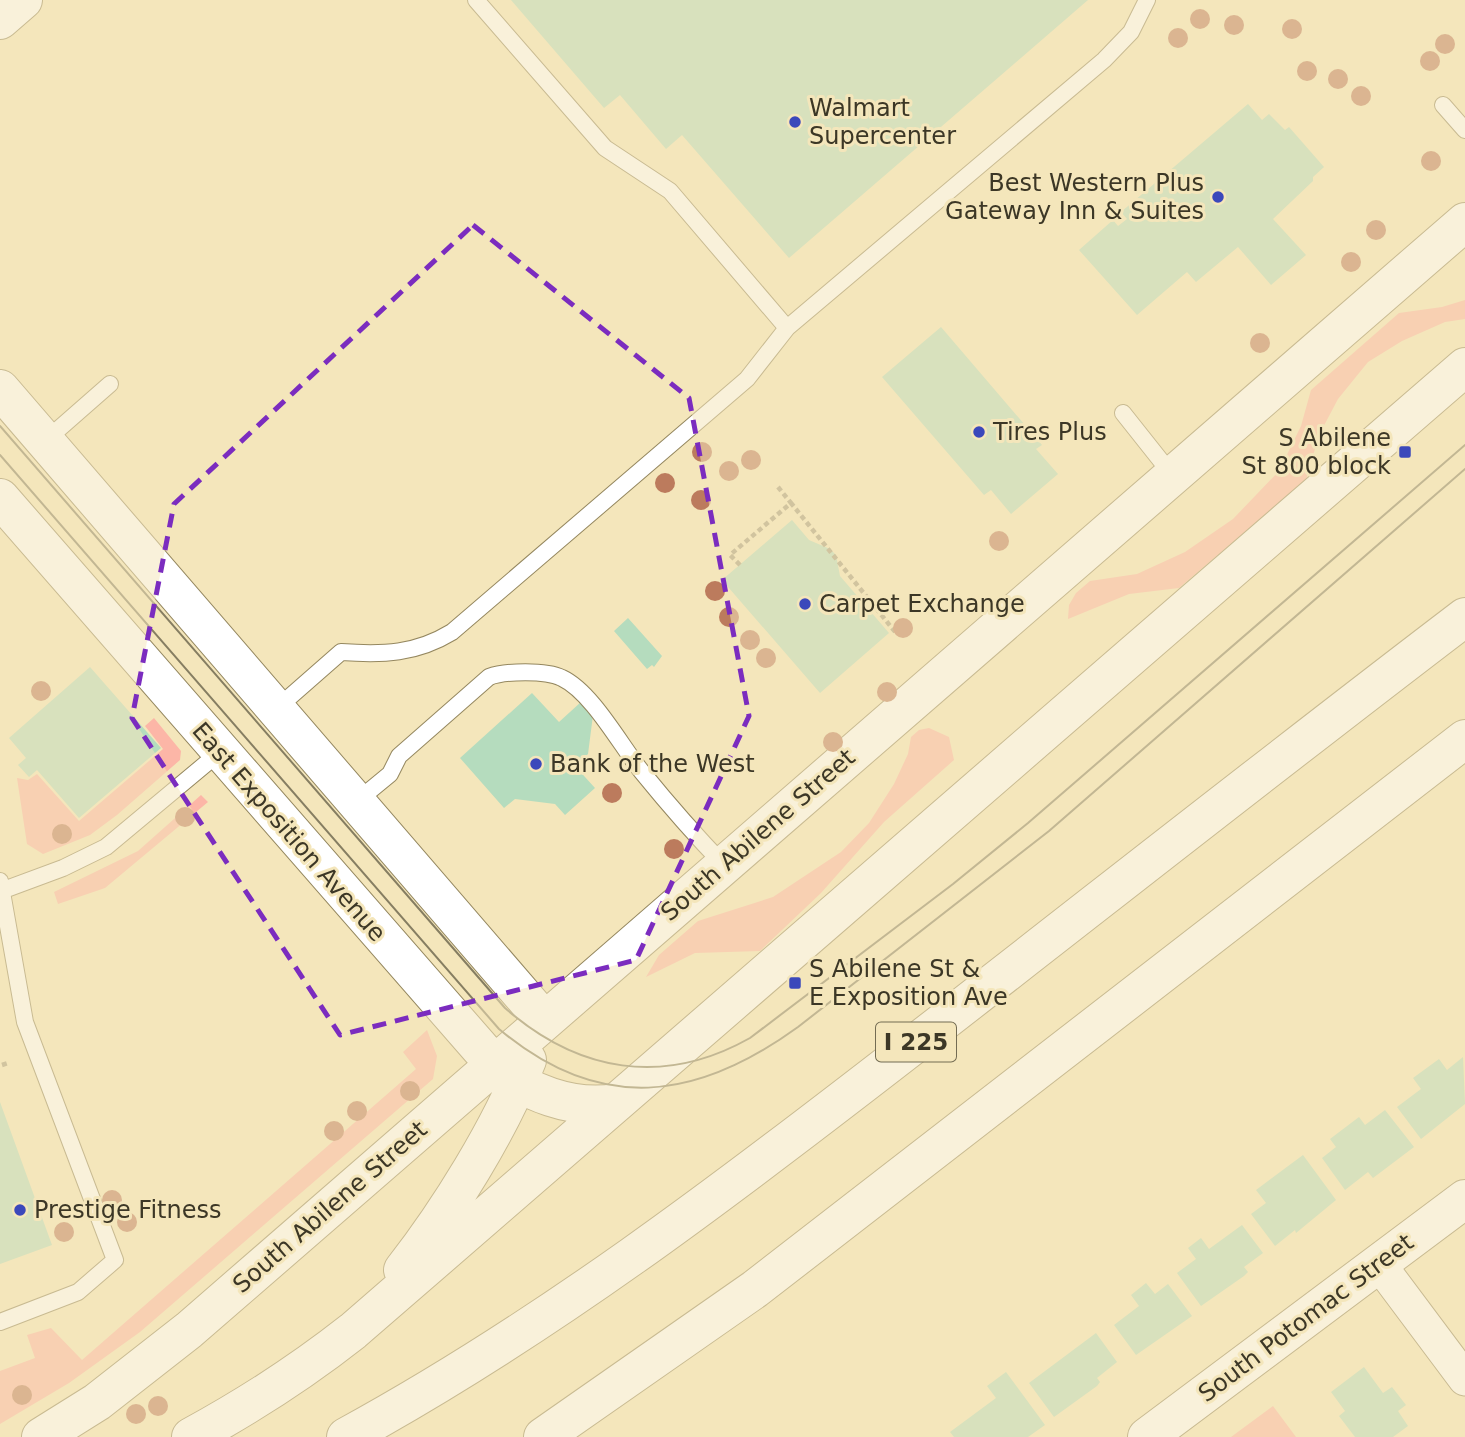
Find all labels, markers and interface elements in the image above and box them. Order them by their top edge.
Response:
place label: Walmart Supercenter [809,94,956,150]
marker: Walmart Supercenter [787,114,803,130]
place label: Best Western Plus Gateway Inn & Suites [945,169,1204,225]
marker: Best Western Plus Gateway Inn & Suites [1210,189,1226,205]
place label: Tires Plus [992,418,1107,446]
marker: Tires Plus [971,424,987,440]
place label: S Abilene St 800 block [1242,424,1391,480]
marker: S Abilene St 800 block [1397,444,1413,460]
place label: Carpet Exchange [819,590,1025,618]
marker: Carpet Exchange [797,596,813,612]
street label: East Exposition Avenue [186,717,392,947]
street label: South Abilene Street [655,743,861,927]
place label: Bank of the West [550,750,755,778]
marker: Bank of the West [528,756,544,772]
place label: S Abilene St & E Exposition Ave [809,955,1008,1011]
marker: S Abilene St & E Exposition Ave [787,975,803,991]
road number: I 225 [876,1023,956,1062]
street label: South Abilene Street [227,1115,433,1299]
place label: Prestige Fitness [34,1196,222,1224]
marker: Prestige Fitness [12,1202,28,1218]
street label: South Potomac Street [1193,1228,1419,1408]

